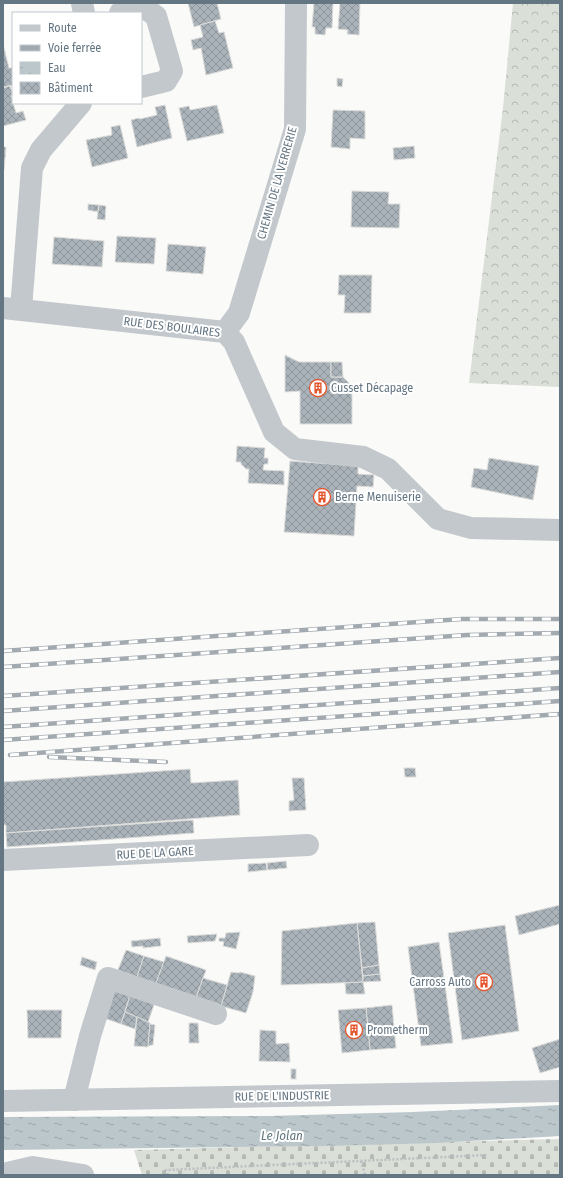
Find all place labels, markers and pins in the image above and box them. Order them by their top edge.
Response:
building icon: Cusset Décapage [308,378,328,398]
place label: Cusset Décapage [331,381,413,395]
building icon: Berne Menuiserie [312,487,332,507]
place label: Berne Menuiserie [335,490,421,504]
building icon: Carross Auto [474,972,494,992]
place label: Carross Auto [409,975,471,989]
building icon: Prometherm [344,1020,364,1040]
place label: Prometherm [367,1023,428,1037]

